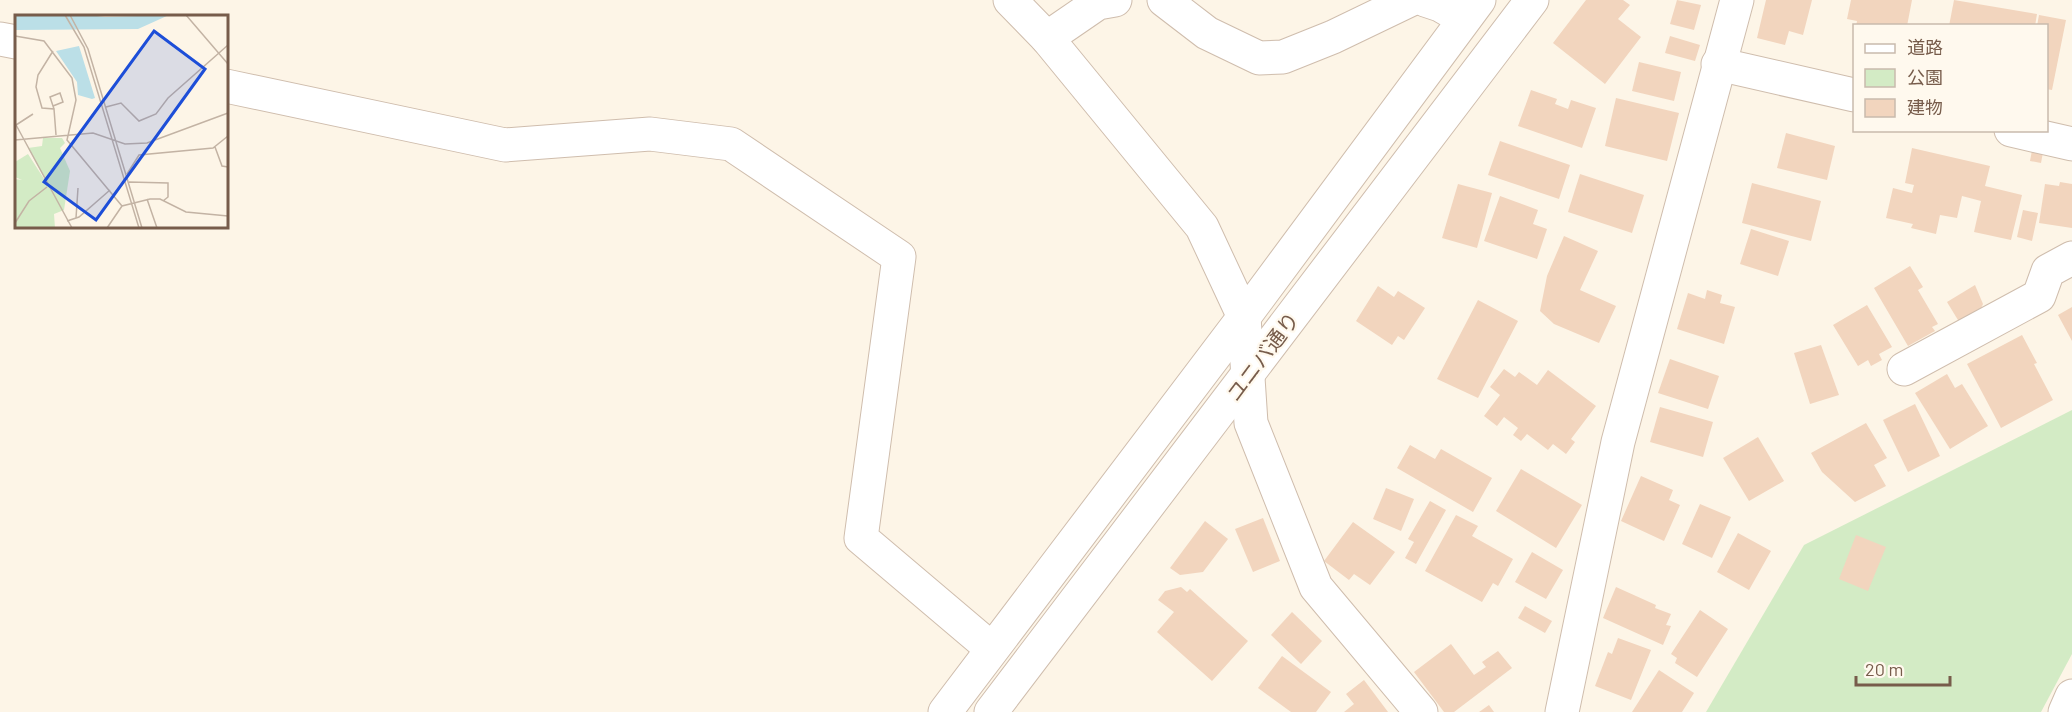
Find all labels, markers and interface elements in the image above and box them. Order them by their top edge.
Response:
inset map [15,15,228,228]
legend [1853,24,2048,132]
text: 道路 [1907,36,1943,58]
text: 公園 [1907,66,1943,88]
text: 建物 [1907,96,1943,118]
street label: ユニバ通り [1220,307,1304,405]
scale bar [1856,649,1950,687]
text: 20 m [1865,658,1903,680]

